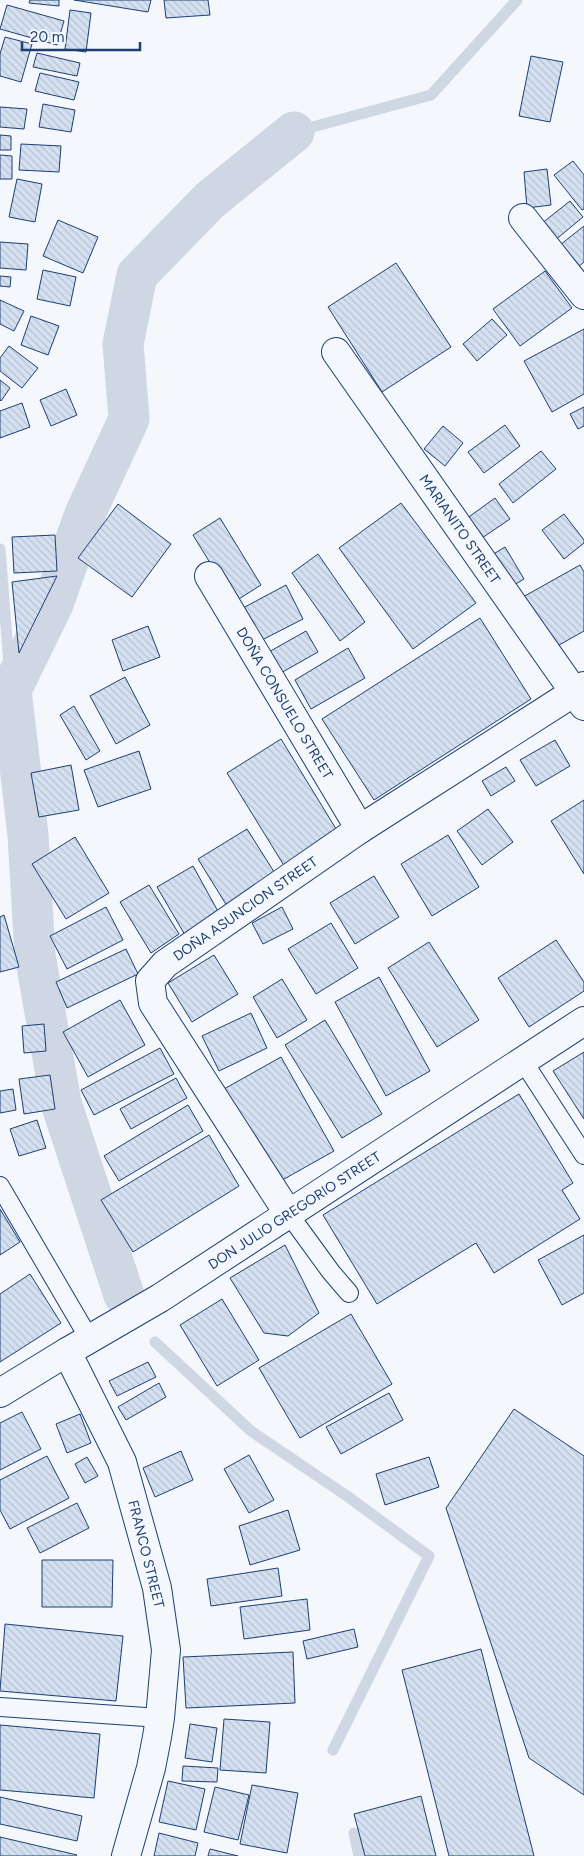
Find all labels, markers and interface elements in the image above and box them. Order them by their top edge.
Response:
scale bar [22,20,140,52]
text: 20 m [30,28,64,46]
street label: MARIANITO STREET [416,471,504,587]
street label: DOÑA CONSUELO STREET [233,624,337,782]
street label: DOÑA ASUNCION STREET [170,853,321,964]
street label: DON JULIO GREGORIO STREET [205,1147,384,1273]
street label: FRANCO STREET [124,1498,168,1610]

